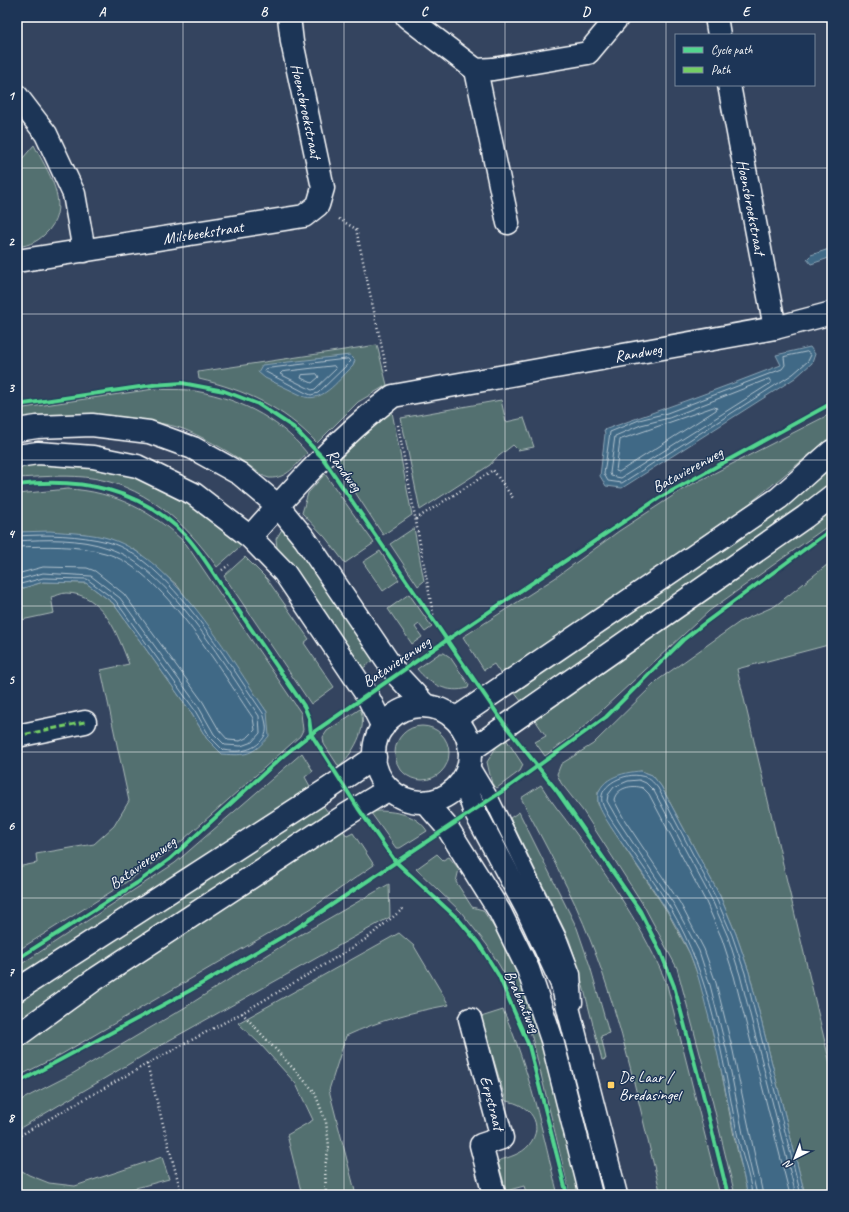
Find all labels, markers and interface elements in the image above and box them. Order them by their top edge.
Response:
text: A [99,4,107,20]
text: B [261,4,269,20]
text: C [421,4,429,20]
text: D [582,4,591,20]
text: E [743,4,752,20]
legend [675,34,815,86]
text: Cycle path [711,42,753,58]
street label: Hoensbroekstraat [286,62,326,163]
text: Path [711,62,731,78]
text: 1 [8,88,16,104]
street label: Hoensbroekstraat [732,158,771,259]
street label: Milsbeekstraat [162,216,246,249]
text: 2 [8,234,15,250]
street label: Randweg [613,339,665,367]
text: 3 [8,380,15,396]
street label: Batavierenweg [649,442,728,497]
street label: Randweg [322,445,367,497]
text: 4 [8,526,16,542]
street label: Batavierenweg [359,631,436,692]
text: 5 [8,672,15,688]
text: 6 [8,818,15,834]
street label: Batavierenweg [105,831,181,894]
text: 7 [8,964,15,980]
street label: Brabantweg [500,967,545,1037]
place label: De Laar / Bredasingel [619,1067,684,1105]
street label: Erpstraat [475,1074,510,1135]
marker: De Laar / Bredasingel [606,1080,616,1090]
text: 8 [8,1110,16,1126]
north arrow [775,1138,815,1178]
text: N [779,1156,796,1173]

